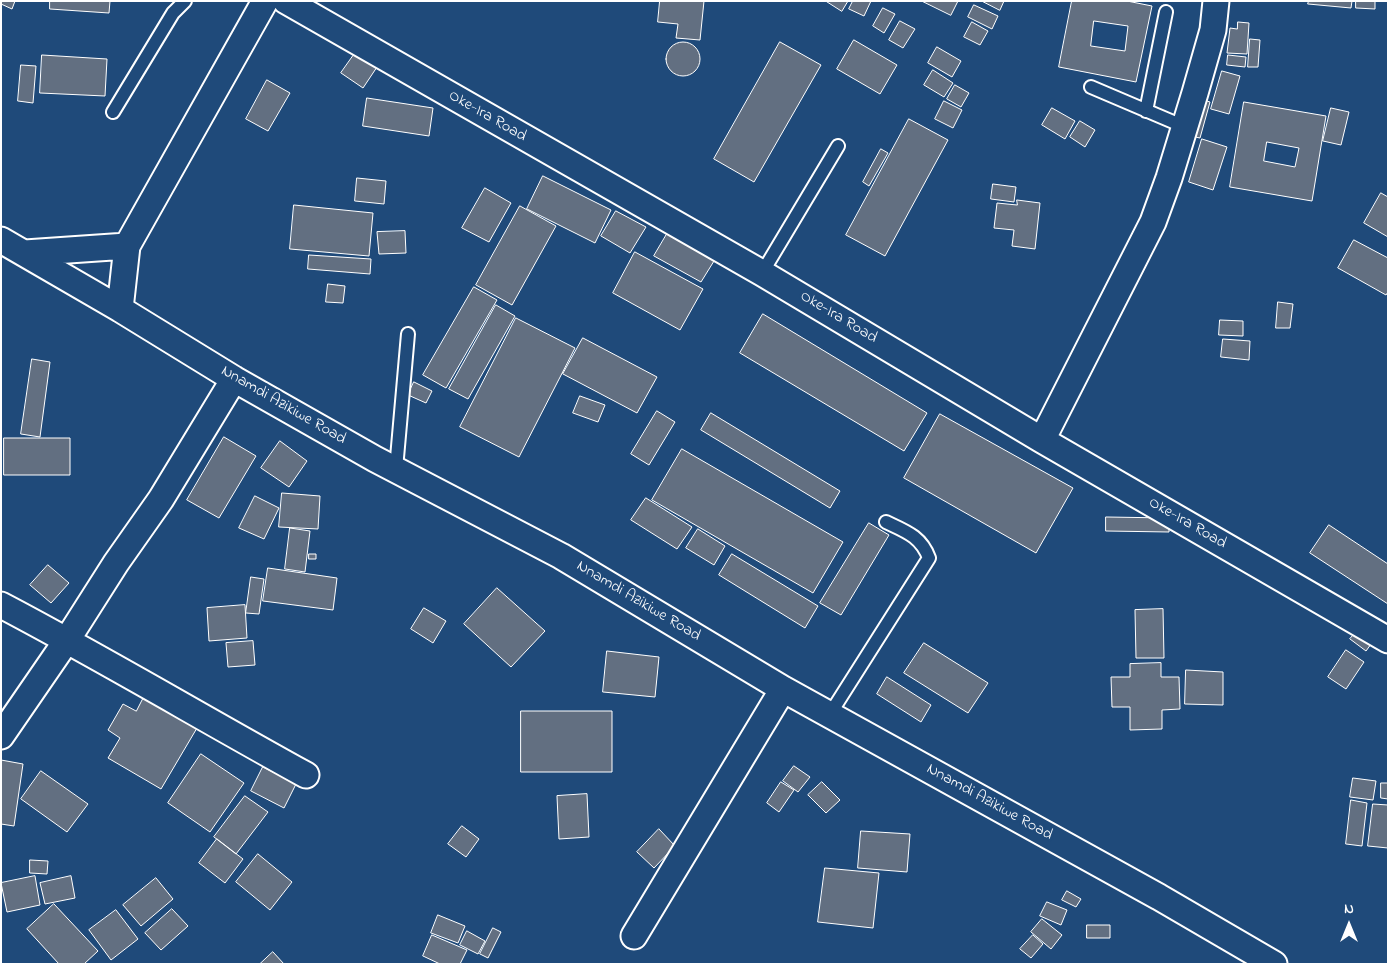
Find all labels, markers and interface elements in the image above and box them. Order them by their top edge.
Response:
street label: Oke-Ira Road [445,87,529,147]
street label: Oke-Ira Road [796,287,880,349]
street label: Nnamdi Azikiwe Road [217,362,349,450]
street label: Oke-Ira Road [1145,494,1229,554]
street label: Nnamdi Azikiwe Road [572,557,704,647]
street label: Nnamdi Azikiwe Road [923,760,1055,846]
text: N [1344,899,1354,920]
north arrow [1324,900,1374,950]

